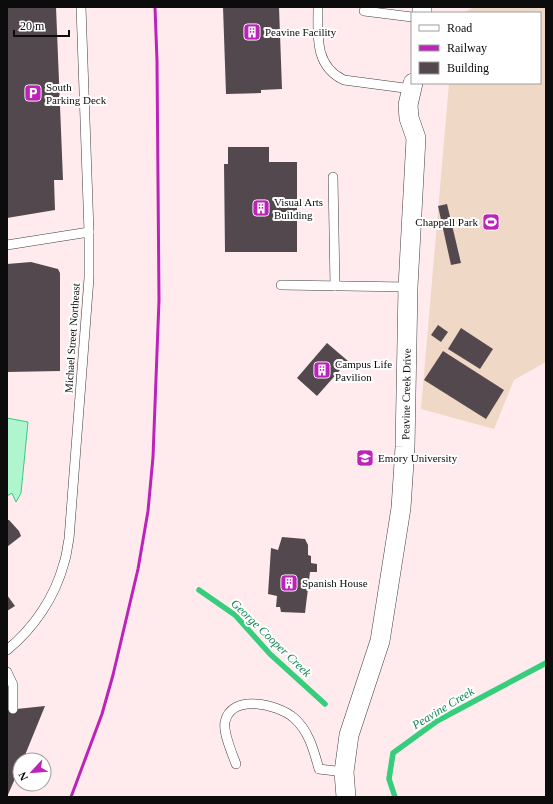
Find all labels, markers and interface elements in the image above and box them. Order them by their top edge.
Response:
scale bar [14,12,69,38]
legend [411,12,541,84]
text: 20 m [20,19,45,33]
text: Road [447,21,472,35]
building icon: Peavine Facility [242,22,262,42]
place label: Peavine Facility [265,26,337,38]
text: Railway [447,41,487,55]
text: Building [447,61,489,75]
place label: South Parking Deck [46,81,107,106]
parking icon: South Parking Deck [23,83,43,103]
place label: Visual Arts Building [274,196,323,221]
building icon: Visual Arts Building [251,198,271,218]
sports icon: Chappell Park [481,212,501,232]
place label: Chappell Park [415,216,478,228]
street label: Michael Street Northeast [62,283,82,393]
street label: Peavine Creek Drive [399,348,413,440]
place label: Campus Life Pavilion [335,358,392,383]
building icon: Campus Life Pavilion [312,360,332,380]
school or university icon: Emory University [355,448,375,468]
place label: Emory University [378,452,458,464]
building icon: Spanish House [279,573,299,593]
place label: Spanish House [302,577,368,589]
water label: George Cooper Creek [228,596,314,680]
water label: Peavine Creek [409,684,477,733]
north arrow [12,752,52,792]
text: N [16,770,30,783]

